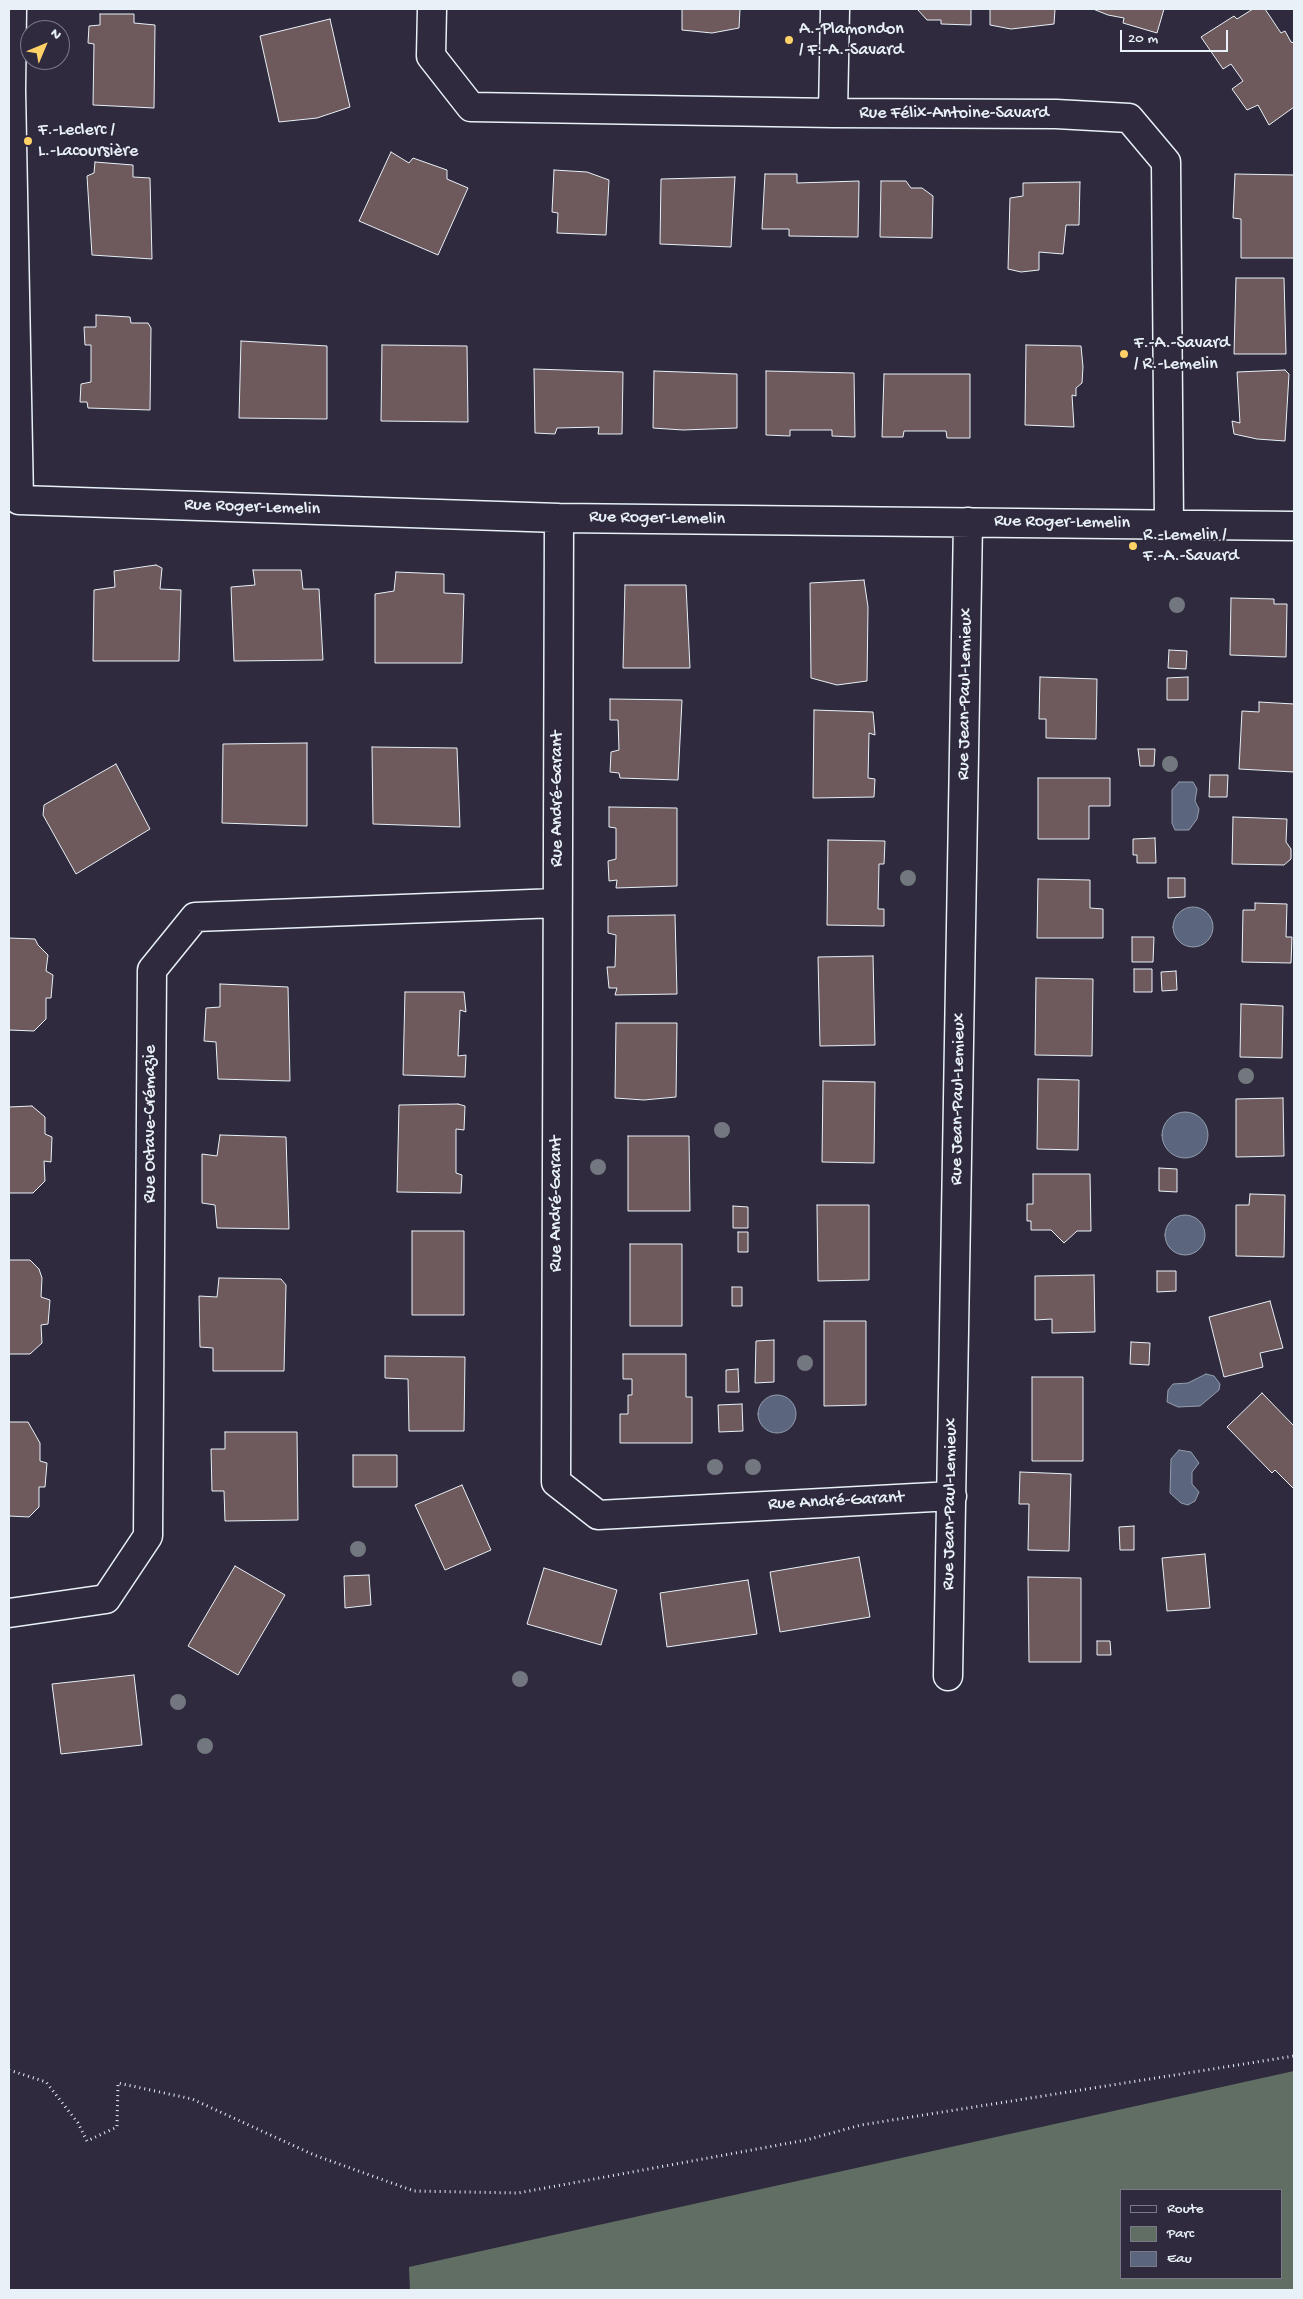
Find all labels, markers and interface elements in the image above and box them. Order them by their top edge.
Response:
place label: A.-Plamondon / F.-A.-Savard [799,19,904,62]
north arrow [20,20,70,70]
scale bar [1123,20,1230,52]
text: N [46,25,64,44]
text: 20 m [1128,30,1158,48]
marker: A.-Plamondon / F.-A.-Savard [783,34,795,46]
street label: Rue Félix-Antoine-Savard [859,103,1049,125]
place label: F.-Leclerc / L.-Lacoursière [38,120,138,162]
marker: F.-Leclerc / L.-Lacoursière [22,135,34,147]
place label: F.-A.-Savard / R.-Lemelin [1134,333,1230,376]
marker: F.-A.-Savard / R.-Lemelin [1118,348,1130,360]
street label: Rue Roger-Lemelin [184,495,320,521]
street label: Rue Roger-Lemelin [589,507,725,531]
street label: Rue Roger-Lemelin [994,511,1130,535]
place label: R.-Lemelin / F.-A.-Savard [1143,525,1239,568]
marker: R.-Lemelin / F.-A.-Savard [1127,540,1139,552]
street label: Rue Jean-Paul-Lemieux [954,608,978,780]
street label: Rue André-Garant [547,731,569,867]
street label: Rue Jean-Paul-Lemieux [947,1013,971,1185]
street label: Rue Octave-Crémazie [140,1045,162,1203]
street label: Rue André-Garant [546,1136,568,1272]
street label: Rue Jean-Paul-Lemieux [939,1418,963,1590]
street label: Rue André-Garant [767,1488,905,1516]
legend [1120,2189,1283,2279]
text: Route [1167,2200,1204,2218]
text: Parc [1167,2225,1194,2243]
text: Eau [1167,2250,1192,2268]

